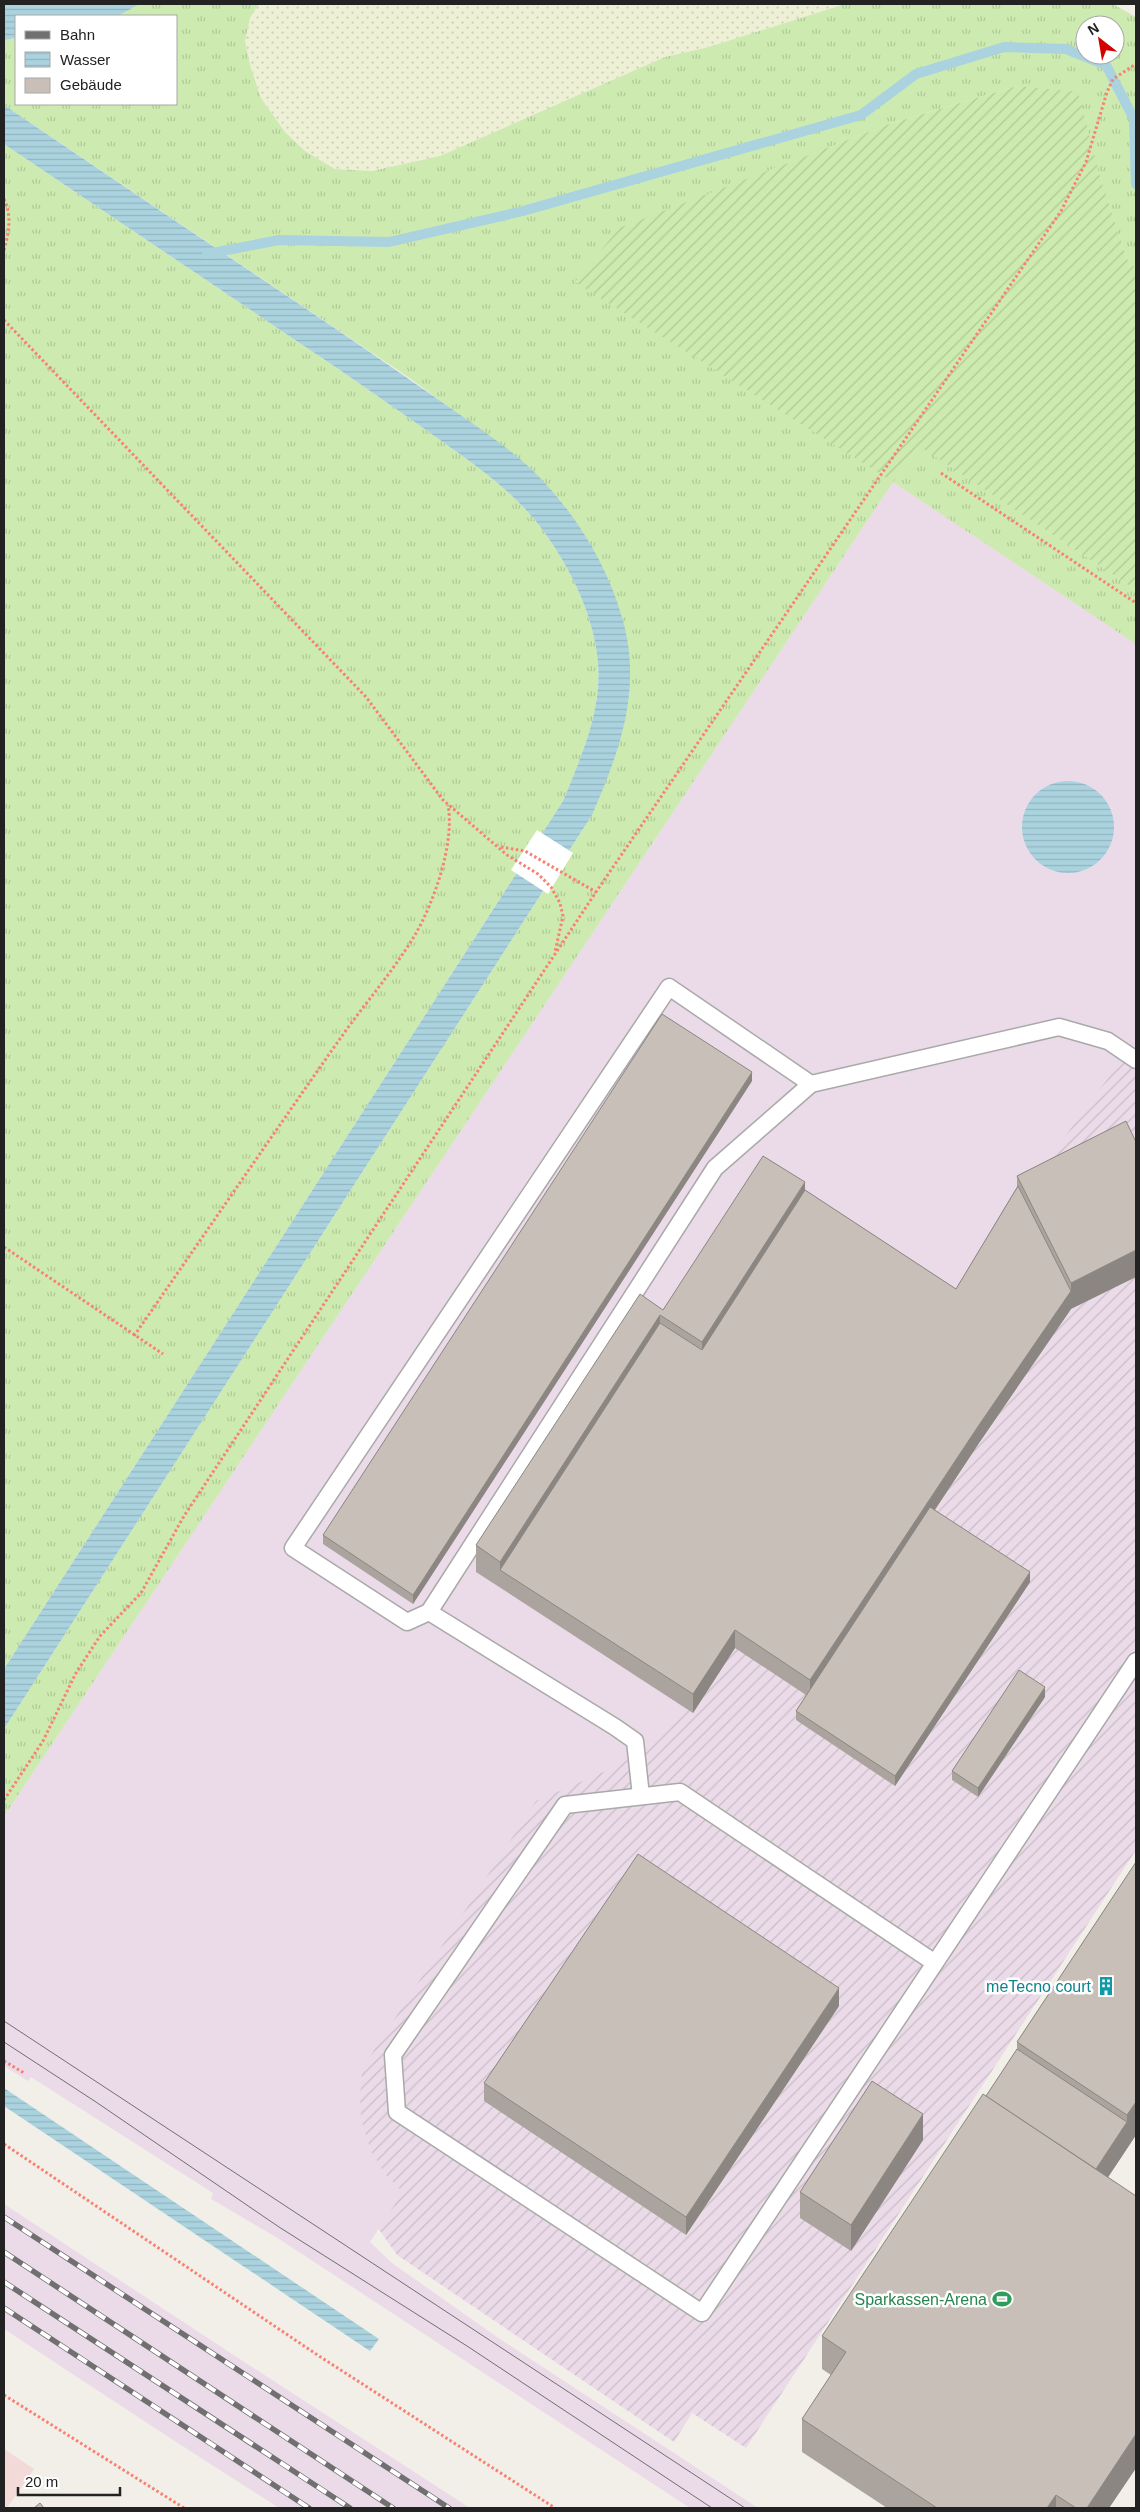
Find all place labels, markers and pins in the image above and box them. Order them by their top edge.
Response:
building icon: meTecno court [1095,1975,1117,1997]
place label: meTecno court [986,1978,1092,1995]
sports icon: Sparkassen-Arena [991,2288,1013,2310]
place label: Sparkassen-Arena [854,2291,987,2308]

